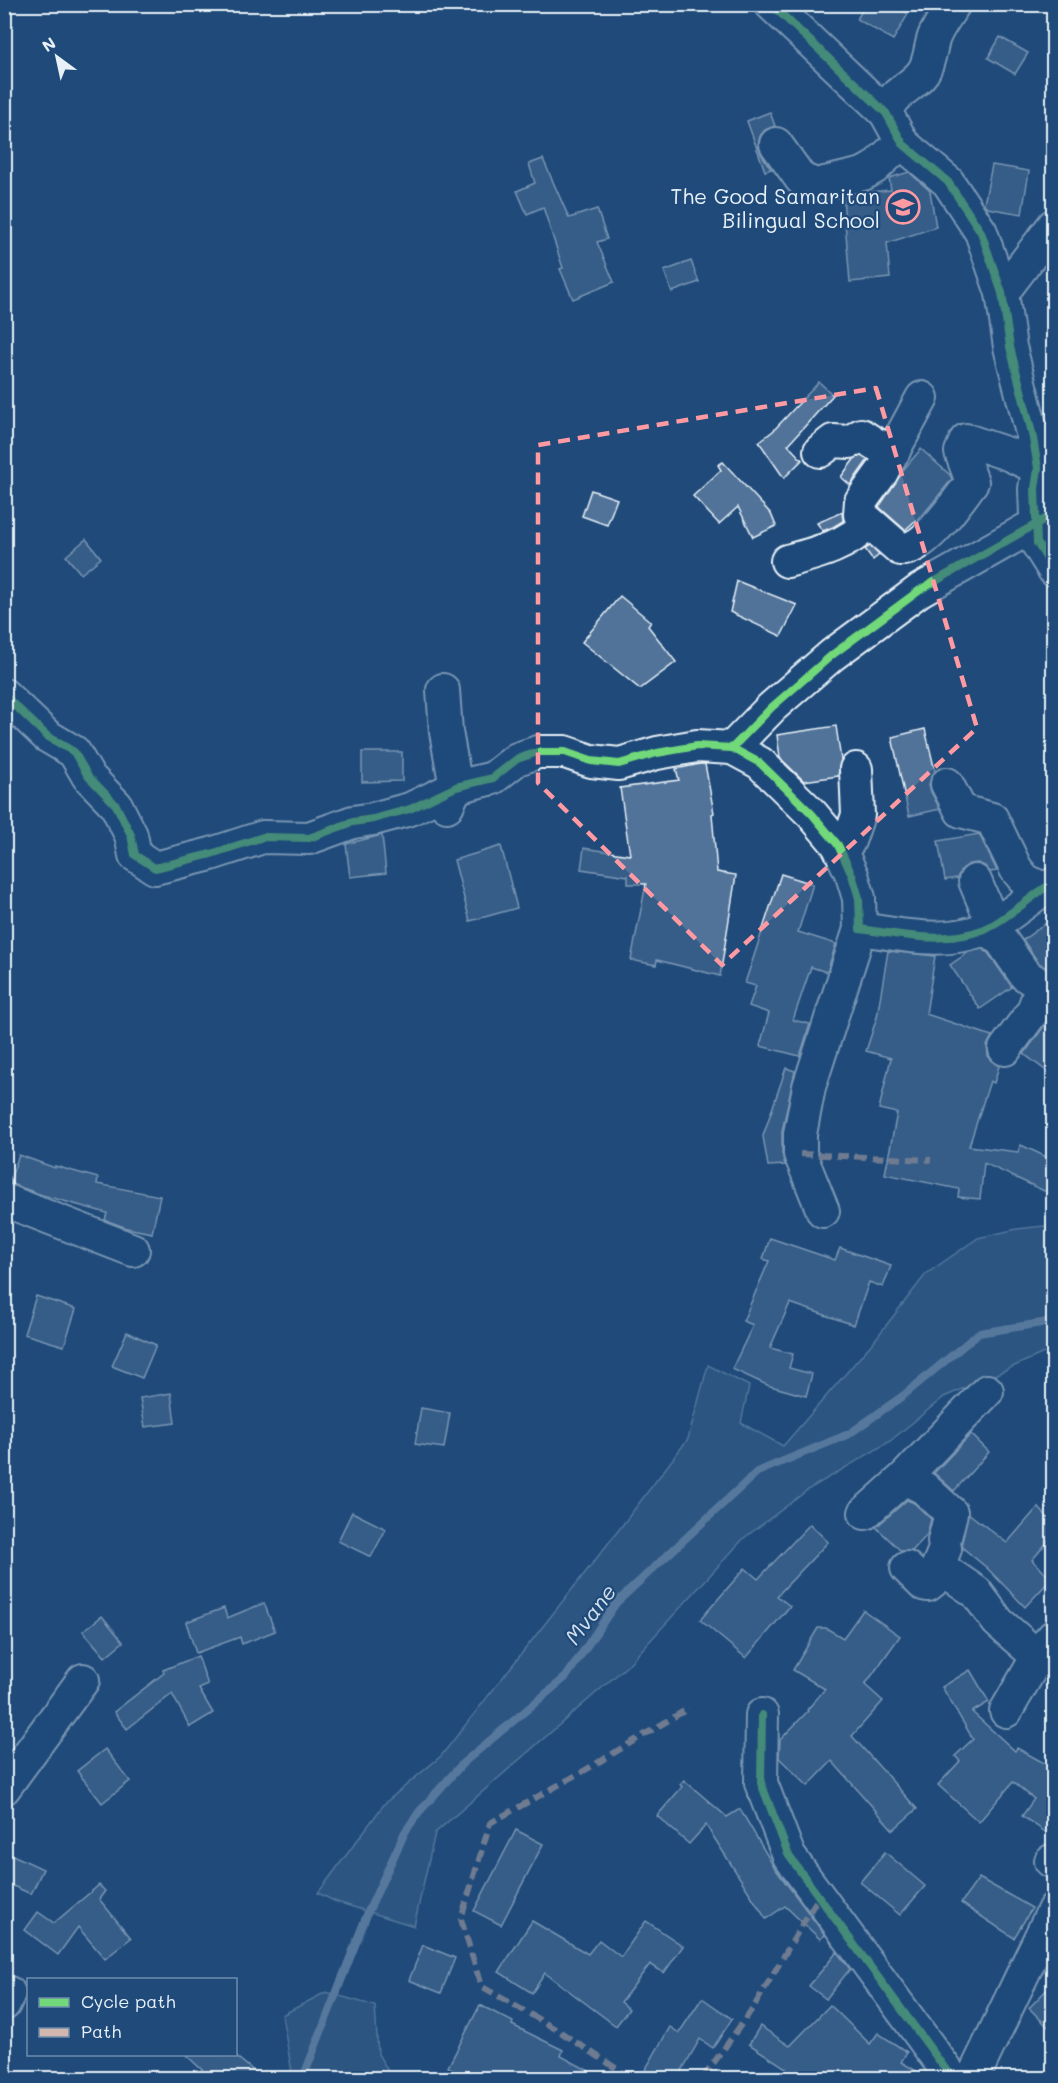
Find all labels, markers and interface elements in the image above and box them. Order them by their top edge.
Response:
north arrow [27,27,87,87]
text: N [38,32,59,56]
place label: The Good Samaritan Bilingual School [671,182,880,233]
school or university icon: The Good Samaritan Bilingual School [885,189,921,225]
water label: Mvane [558,1578,622,1650]
legend [27,1978,237,2056]
text: Cycle path [81,1989,176,2013]
text: Path [81,2019,121,2043]

